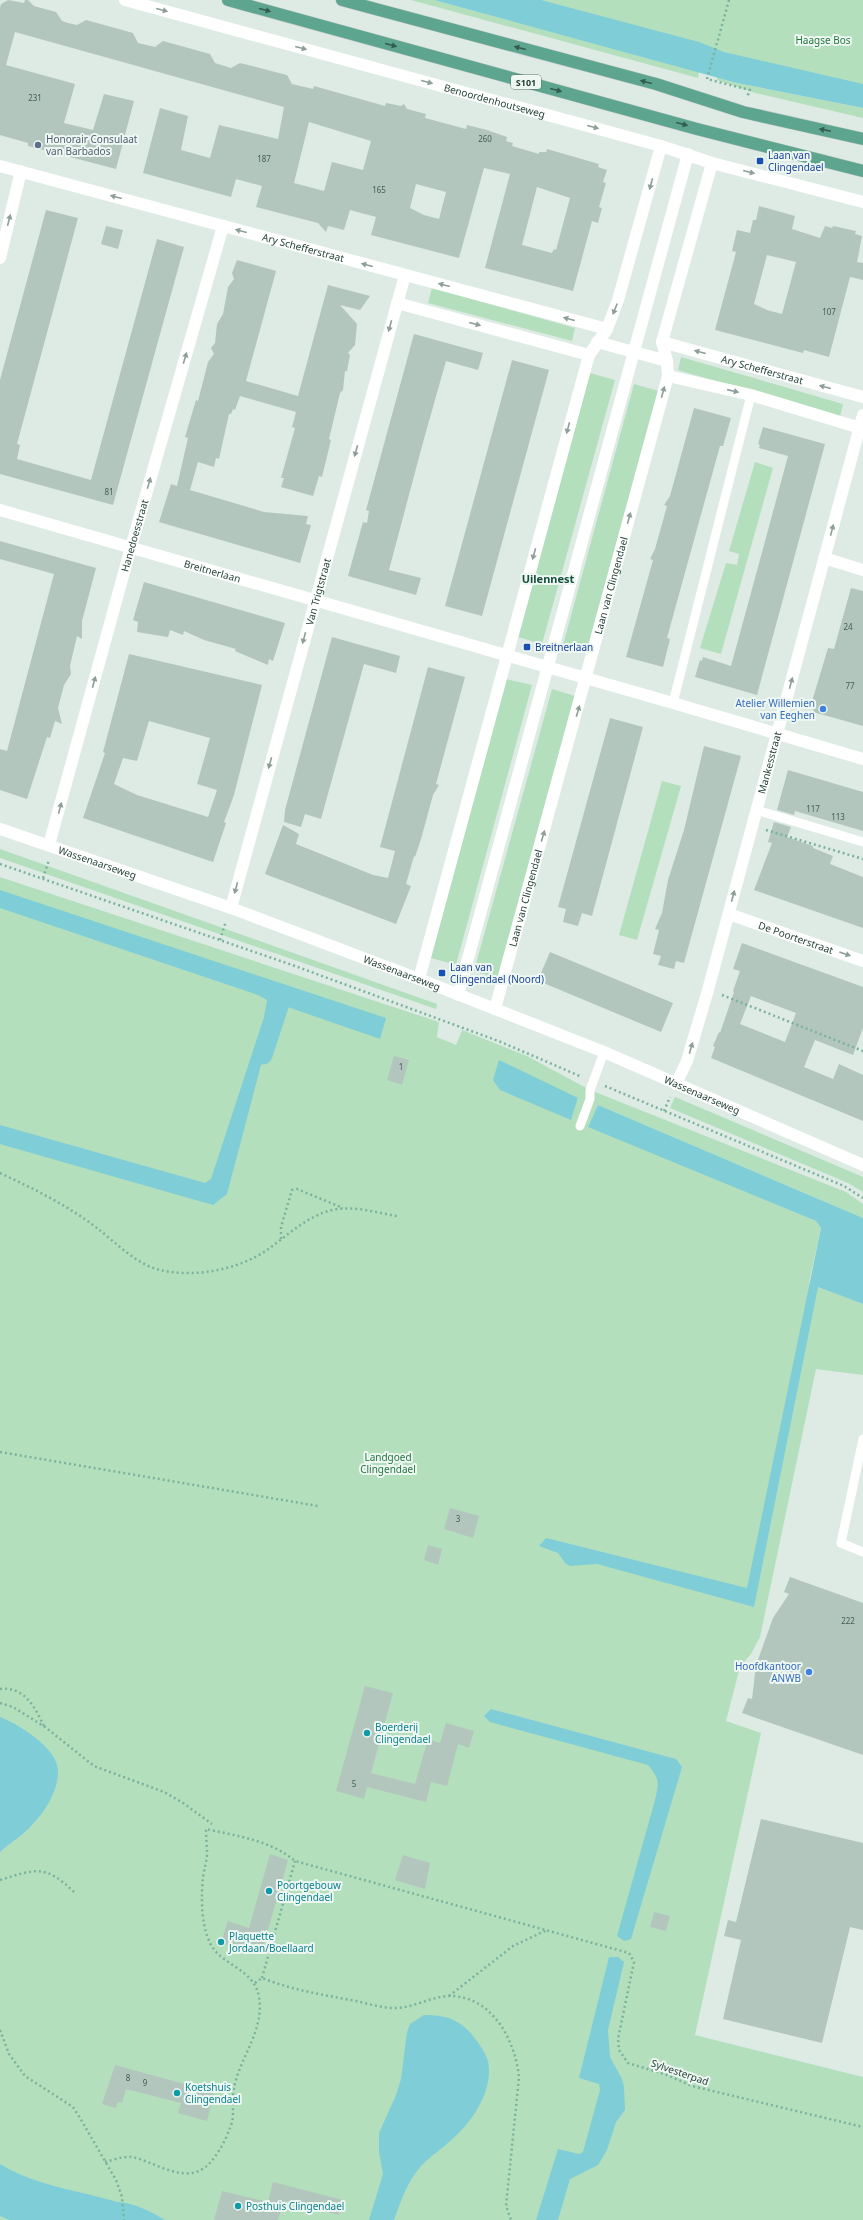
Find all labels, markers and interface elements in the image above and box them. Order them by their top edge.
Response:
one-way arrow [157,7,169,13]
one-way arrow [259,8,271,14]
park label: Haagse Bos [795,33,851,47]
one-way arrow [385,42,397,48]
one-way arrow [296,45,308,51]
one-way arrow [514,45,526,51]
road number: S101 [511,75,541,89]
one-way arrow [421,79,433,85]
one-way arrow [639,79,651,85]
street label: Benoordenhoutseweg [442,80,547,121]
one-way arrow [551,87,563,93]
house number: 231 [28,92,42,103]
one-way arrow [676,122,688,128]
one-way arrow [587,125,599,131]
one-way arrow [819,127,831,133]
place label: Honorair Consulaat van Barbados [46,132,138,158]
house number: 260 [478,133,492,144]
marker: Honorair Consulaat van Barbados [33,140,43,150]
place label: Laan van Clingendael [768,148,824,174]
house number: 187 [257,153,271,164]
marker: Laan van Clingendael [755,156,765,166]
one-way arrow [743,170,756,176]
one-way arrow [648,178,654,190]
house number: 165 [372,184,386,195]
one-way arrow [110,194,122,200]
one-way arrow [7,214,13,226]
one-way arrow [235,228,247,234]
street label: Ary Schefferstraat [261,230,346,265]
one-way arrow [361,262,373,268]
one-way arrow [437,282,450,288]
one-way arrow [612,303,618,314]
house number: 107 [822,306,836,317]
one-way arrow [563,316,575,322]
one-way arrow [387,320,393,332]
one-way arrow [469,322,481,328]
one-way arrow [694,349,706,355]
one-way arrow [182,352,188,364]
street label: Ary Schefferstraat [720,352,805,387]
one-way arrow [819,384,831,390]
one-way arrow [660,386,666,398]
one-way arrow [727,389,739,395]
one-way arrow [565,422,571,435]
one-way arrow [353,446,359,458]
one-way arrow [146,477,152,489]
house number: 81 [104,486,114,497]
street label: Hanedoesstraat [117,497,151,573]
one-way arrow [627,512,633,524]
one-way arrow [829,524,835,536]
street label: Laan van Clingendael [591,535,631,636]
one-way arrow [531,548,537,560]
street label: Breitnerlaan [182,556,242,586]
street label: Van Trigtstraat [302,556,334,627]
district label: Uilennest [522,571,575,586]
house number: 24 [843,621,853,632]
one-way arrow [301,632,307,644]
place label: Breitnerlaan [535,640,593,654]
marker: Breitnerlaan [522,642,532,652]
one-way arrow [91,676,97,688]
one-way arrow [789,677,795,689]
house number: 77 [845,680,855,691]
place label: Atelier Willemien van Eeghen [735,696,815,722]
marker: Atelier Willemien van Eeghen [818,704,828,714]
one-way arrow [575,705,581,717]
street label: Mankesstraat [754,730,784,795]
one-way arrow [267,757,273,769]
one-way arrow [57,802,63,814]
house number: 117 [806,803,820,814]
house number: 113 [831,811,845,822]
one-way arrow [540,830,546,842]
street label: Wassenaarseweg [57,843,138,882]
street label: Laan van Clingendael [505,848,545,948]
one-way arrow [233,883,239,895]
one-way arrow [731,890,737,902]
street label: De Poorterstraat [757,918,836,957]
street label: Wassenaarseweg [361,952,443,994]
one-way arrow [839,952,851,958]
place label: Laan van Clingendael (Noord) [450,960,544,986]
marker: Laan van Clingendael (Noord) [437,968,447,978]
one-way arrow [688,1042,694,1054]
house number: 1 [399,1061,403,1072]
street label: Wassenaarseweg [662,1072,742,1118]
park label: Landgoed Clingendael [360,1450,416,1476]
house number: 3 [456,1513,461,1524]
house number: 222 [841,1615,855,1626]
place label: Hoofdkantoor ANWB [735,1659,801,1685]
marker: Hoofdkantoor ANWB [804,1667,814,1677]
place label: Boerderij Clingendael [375,1720,431,1746]
marker: Boerderij Clingendael [362,1728,372,1738]
house number: 5 [352,1778,357,1789]
place label: Poortgebouw Clingendael [277,1878,341,1904]
marker: Poortgebouw Clingendael [264,1886,274,1896]
place label: Plaquette Jordaan/Boellaard [228,1929,314,1955]
marker: Plaquette Jordaan/Boellaard [216,1937,226,1947]
street label: Sylvesterpad [649,2056,711,2088]
house number: 8 [126,2072,131,2083]
house number: 9 [143,2077,148,2088]
place label: Koetshuis Clingendael [185,2080,241,2106]
marker: Koetshuis Clingendael [172,2088,182,2098]
place label: Posthuis Clingendael [246,2199,344,2213]
marker: Posthuis Clingendael [233,2201,243,2211]

